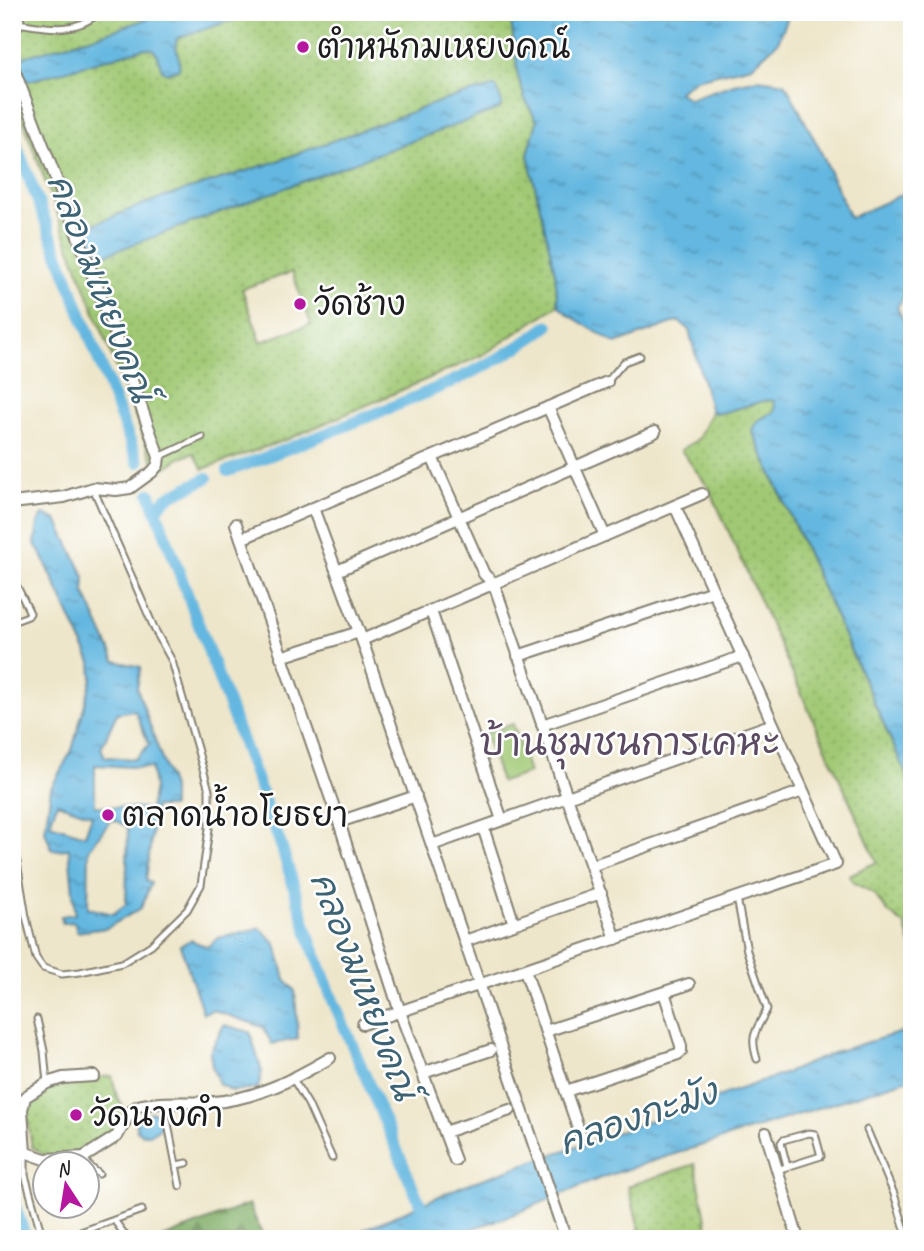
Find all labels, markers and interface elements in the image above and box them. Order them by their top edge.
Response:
place label: ตำหนักมเหยงคณ์ [317,25,570,68]
marker: ตำหนักมเหยงคณ์ [295,39,311,55]
water label: คลองมเหยงคณ์ [37,167,167,414]
place label: วัดช้าง [314,282,406,325]
marker: วัดช้าง [292,296,308,312]
district label: บ้านชุมชนการเคหะ [480,719,780,770]
place label: ตลาดน้ำอโยธยา [122,783,348,836]
marker: ตลาดน้ำอโยธยา [100,807,116,823]
water label: คลองมเหยงคณ์ [300,865,430,1112]
water label: คลองกะมัง [553,1068,725,1165]
place label: วัดนางคำ [90,1094,223,1136]
marker: วัดนางคำ [68,1107,84,1123]
north arrow [32,1150,102,1220]
text: N [54,1156,74,1182]

